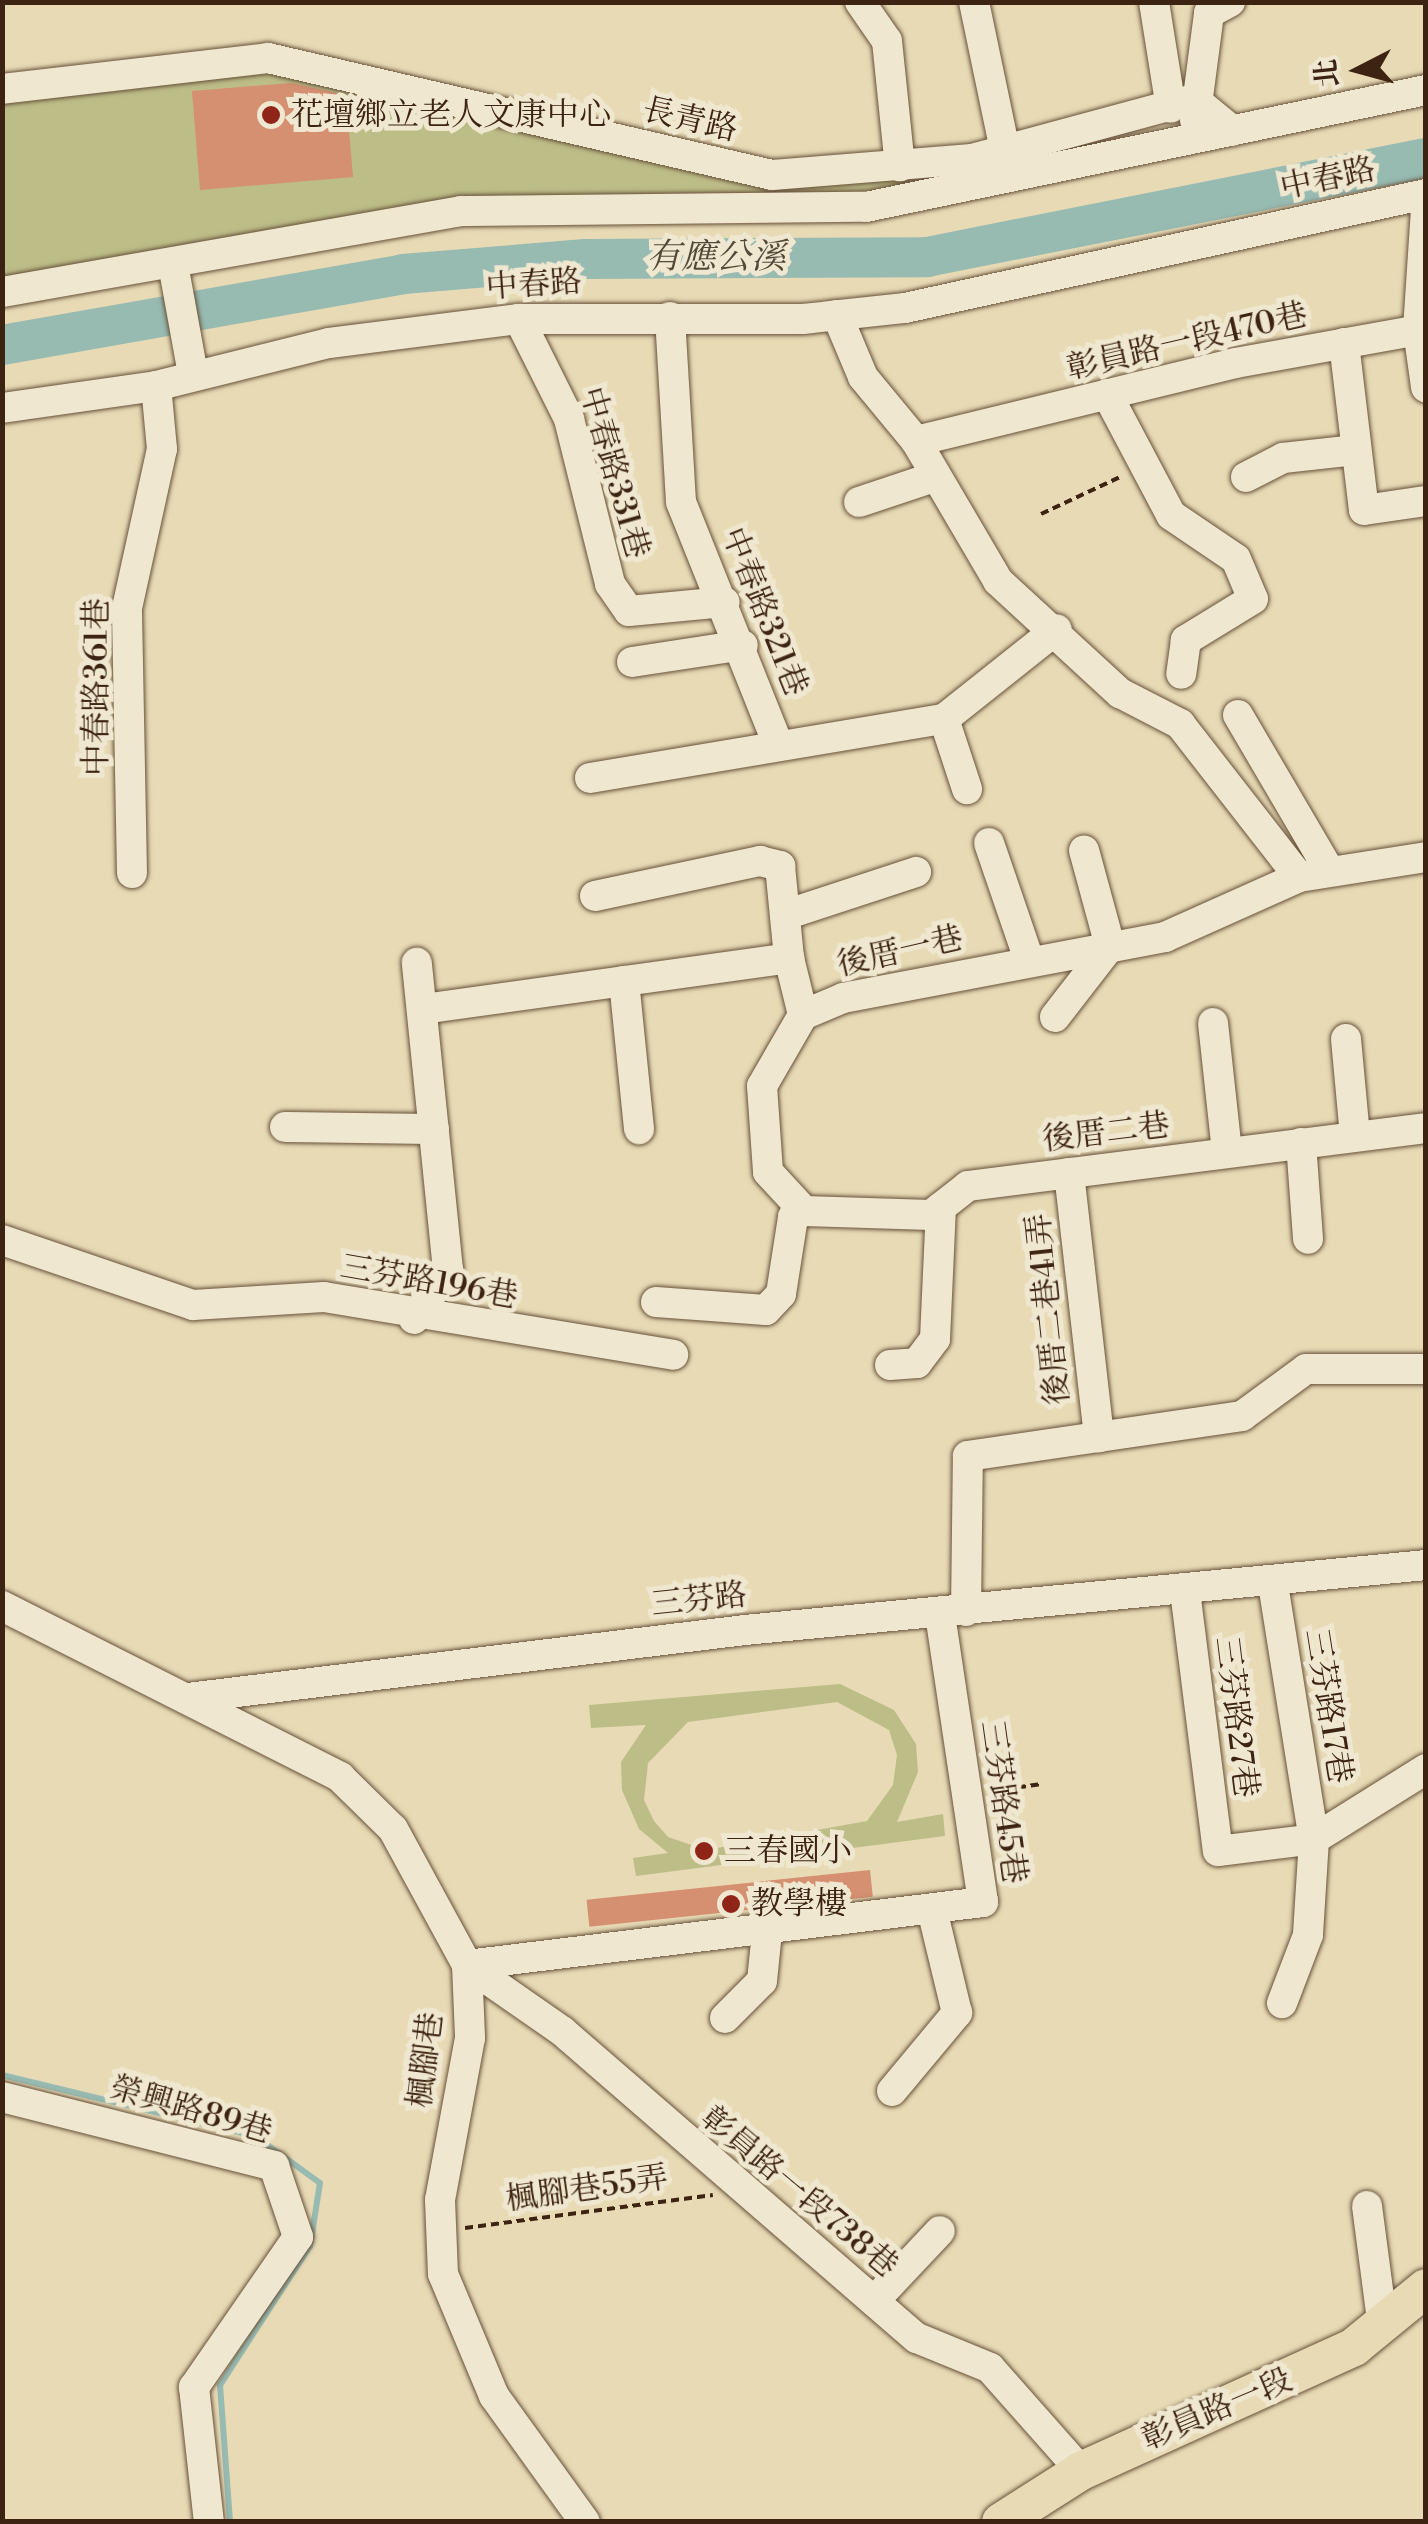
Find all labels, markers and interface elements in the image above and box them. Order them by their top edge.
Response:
north arrow [1308,20,1408,120]
text: 北 [1309,57,1347,89]
street label: 長青路 [639,90,741,150]
place label: 花壇鄉立老人文康中心 [291,96,611,134]
marker: 花壇鄉立老人文康中心 [260,104,282,126]
street label: 中春路 [1277,150,1379,208]
water label: 有應公溪 [646,237,786,279]
street label: 中春路 [485,262,583,308]
street label: 彰員路一段470巷 [1063,296,1311,388]
street label: 中春路331巷 [571,383,657,563]
street label: 中春路321巷 [713,522,815,702]
street label: 中春路361巷 [78,598,116,776]
street label: 後厝一巷 [833,919,967,985]
street label: 後厝二巷 [1040,1106,1172,1160]
street label: 後厝二巷41弄 [1020,1211,1078,1407]
street label: 三芬路196巷 [337,1248,521,1316]
street label: 三芬路 [649,1576,749,1624]
street label: 三芬路17巷 [1297,1626,1359,1786]
street label: 三芬路27巷 [1207,1634,1265,1800]
street label: 三芬路45巷 [973,1718,1033,1886]
place label: 三春國小 [724,1832,852,1870]
marker: 三春國小 [693,1840,715,1862]
place label: 教學樓 [751,1885,847,1923]
marker: 教學樓 [720,1893,742,1915]
street label: 楓腳巷 [401,2010,451,2110]
street label: 榮興路89巷 [105,2069,277,2151]
street label: 彰員路一段738巷 [693,2099,905,2285]
street label: 楓腳巷55弄 [503,2159,671,2219]
street label: 彰員路一段 [1136,2361,1298,2459]

